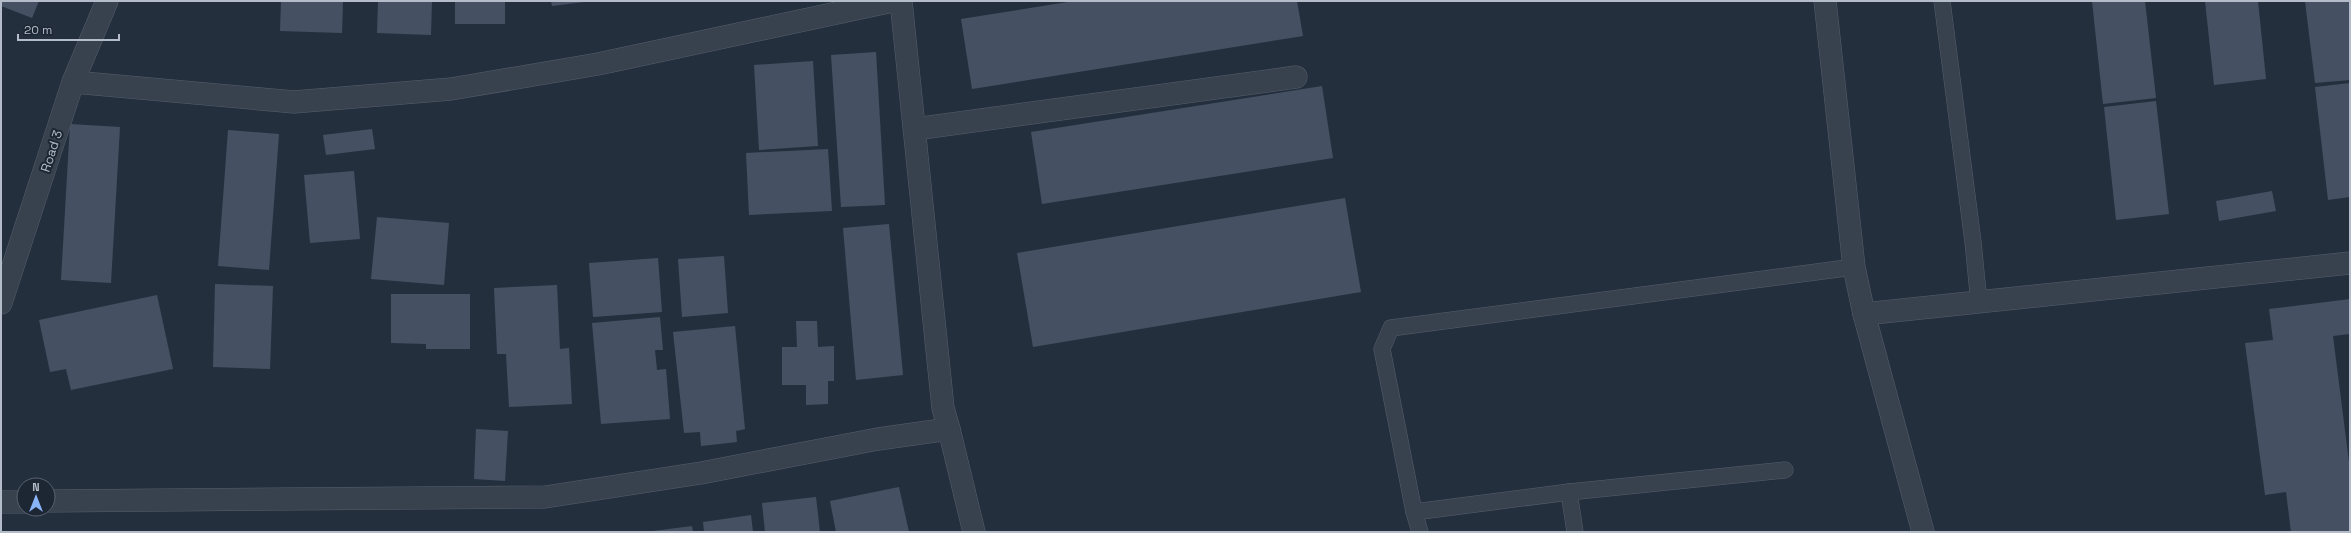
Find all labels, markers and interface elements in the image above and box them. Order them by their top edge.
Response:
scale bar [18,16,119,42]
text: 20 m [24,22,52,38]
street label: Road 3 [37,128,66,174]
north arrow [16,477,56,517]
text: N [32,480,40,494]

